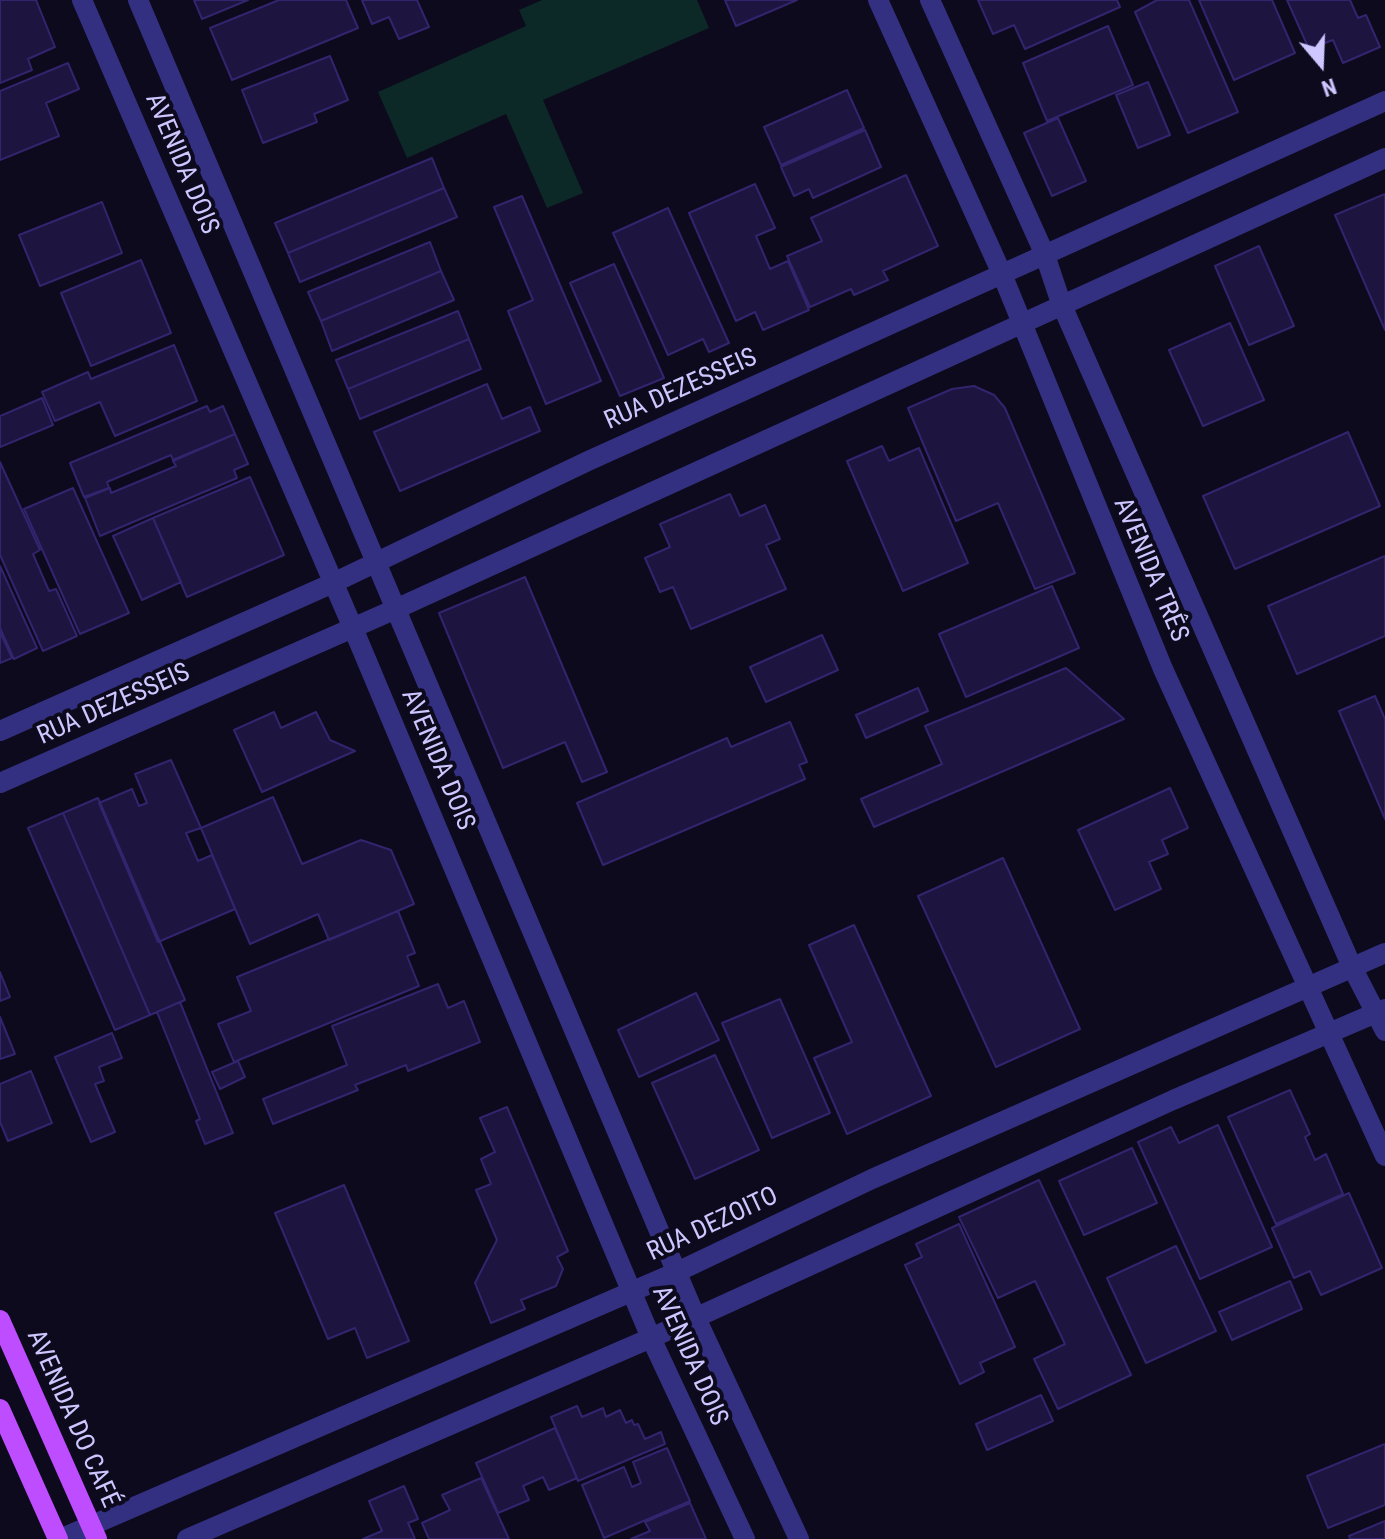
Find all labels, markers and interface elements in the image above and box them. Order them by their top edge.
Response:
north arrow [1281,24,1361,104]
text: N [1319,73,1339,101]
street label: AVENIDA DOIS [137,89,225,239]
street label: RUA DEZESSEIS [600,343,762,437]
street label: AVENIDA TRÊS [1106,493,1194,647]
street label: RUA DEZESSEIS [33,658,195,752]
street label: AVENIDA DOIS [393,685,481,835]
street label: RUA DEZOITO [643,1181,783,1269]
street label: AVENIDA DOIS [644,1281,734,1431]
street label: AVENIDA DO CAFÉ [19,1325,125,1513]

